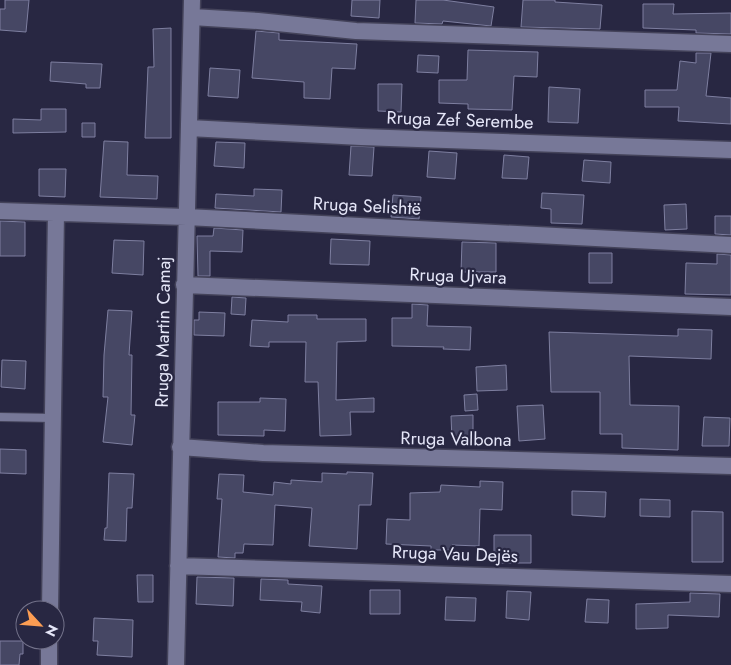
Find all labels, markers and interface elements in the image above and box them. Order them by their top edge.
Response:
street label: Rruga Zef Serembe [386,104,534,136]
street label: Rruga Selishtë [312,190,422,222]
street label: Rruga Martin Camaj [149,256,177,408]
street label: Rruga Ujvara [409,261,507,291]
street label: Rruga Valbona [400,425,512,453]
street label: Rruga Vau Dejës [392,539,518,569]
north arrow [15,600,65,650]
text: N [40,621,63,640]

